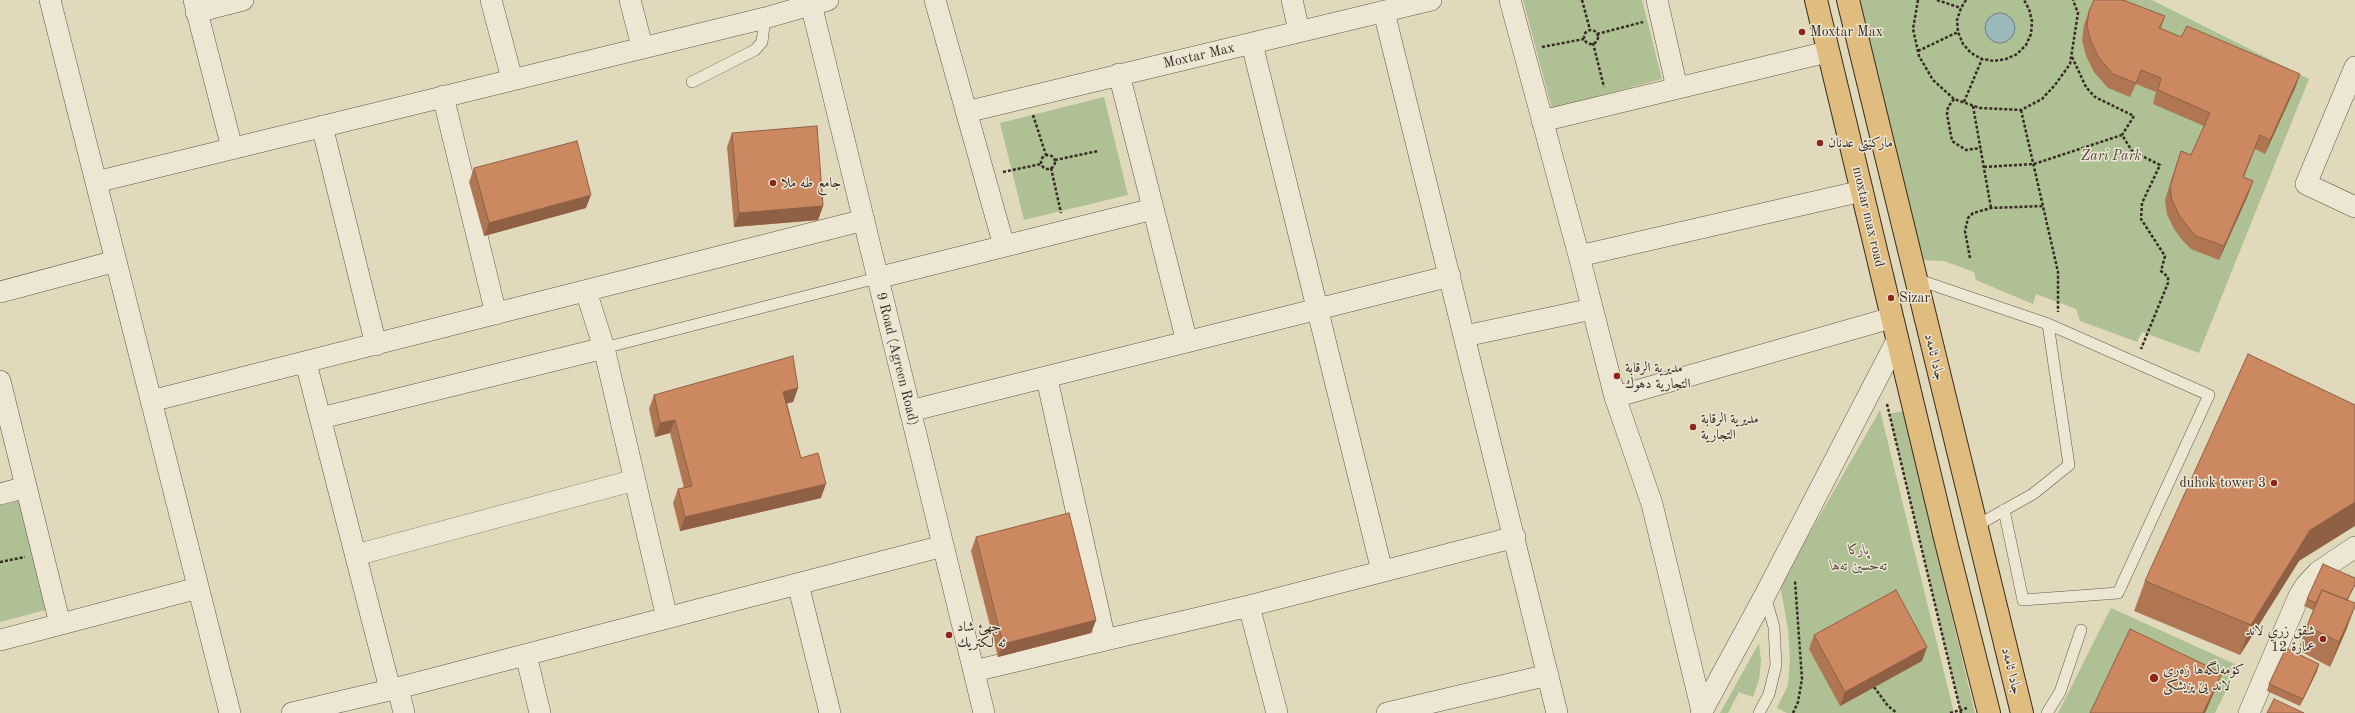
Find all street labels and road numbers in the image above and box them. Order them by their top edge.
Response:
street label: Moxtar Max [1162,40,1236,72]
street label: moxtar max road [1848,165,1888,269]
street label: 9 Road (Agreen Road) [872,290,922,428]
street label: جادا ئامەد [1920,332,1948,382]
street label: جادا ئامەد [1997,646,2025,696]

